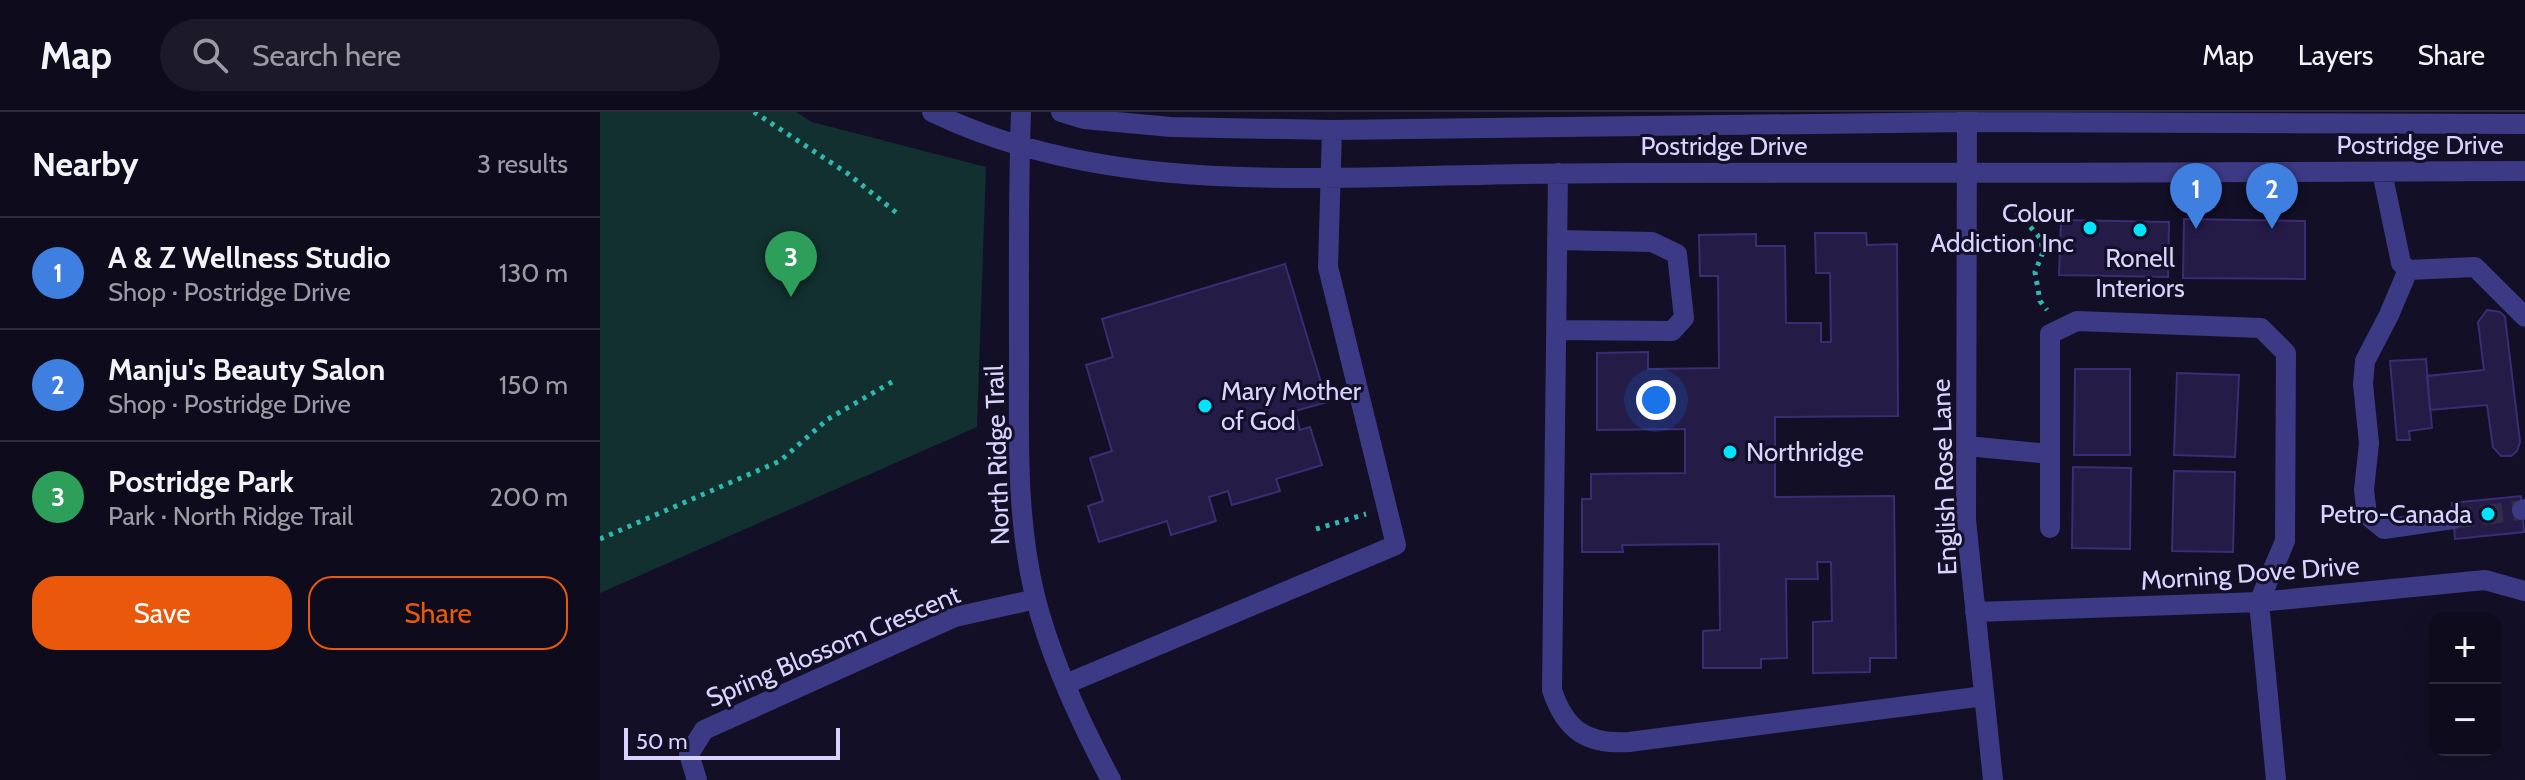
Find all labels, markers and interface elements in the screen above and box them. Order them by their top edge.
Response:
search box [160,19,720,91]
text: Map [40,32,112,79]
icon: search [188,33,232,77]
text: Search here [252,37,401,74]
text: Map [2202,38,2254,72]
text: Layers [2298,38,2373,72]
text: Share [2417,38,2485,72]
street label: Postridge Drive [2337,129,2503,161]
street label: Postridge Drive [1641,130,1807,162]
text: Nearby [32,143,139,185]
text: 3 results [477,148,568,180]
pin: 1 [2170,163,2222,229]
pin: 2 [2246,163,2298,229]
place label: Colour Addiction Inc [1930,197,2075,259]
marker: Colour Addiction Inc [2081,219,2099,237]
marker: Ronell Interiors [2131,221,2149,239]
pin: 3 [765,231,817,297]
text: A & Z Wellness Studio [108,239,391,276]
place label: Ronell Interiors [2095,242,2185,304]
text: 1 [53,257,63,289]
text: 130 m [499,257,568,289]
text: Shop · Postridge Drive [108,276,351,308]
text: Manju's Beauty Salon [108,351,385,388]
street label: North Ridge Trail [978,364,1016,546]
text: 2 [51,369,65,401]
text: 150 m [499,369,568,401]
place label: Mary Mother of God [1221,375,1362,437]
street label: English Rose Lane [1925,378,1963,576]
your location [1636,380,1676,420]
text: Shop · Postridge Drive [108,388,351,420]
marker: Mary Mother of God [1196,397,1214,415]
place label: Northridge [1746,436,1864,468]
marker: Northridge [1721,443,1739,461]
text: Postridge Park [108,463,294,500]
text: 3 [51,481,65,513]
text: 200 m [489,481,568,513]
place label: Petro-Canada [2320,498,2473,530]
text: Park · North Ridge Trail [108,500,353,532]
marker: Petro-Canada [2479,505,2497,523]
street label: Morning Dove Drive [2139,549,2361,597]
button: Save [32,576,292,650]
button: Share [308,576,568,650]
street label: Spring Blossom Crescent [701,578,965,714]
map controls [2429,612,2501,756]
button: + [2429,612,2501,684]
button: − [2429,684,2501,756]
scale bar [624,724,840,760]
text: 50 m [636,728,688,755]

